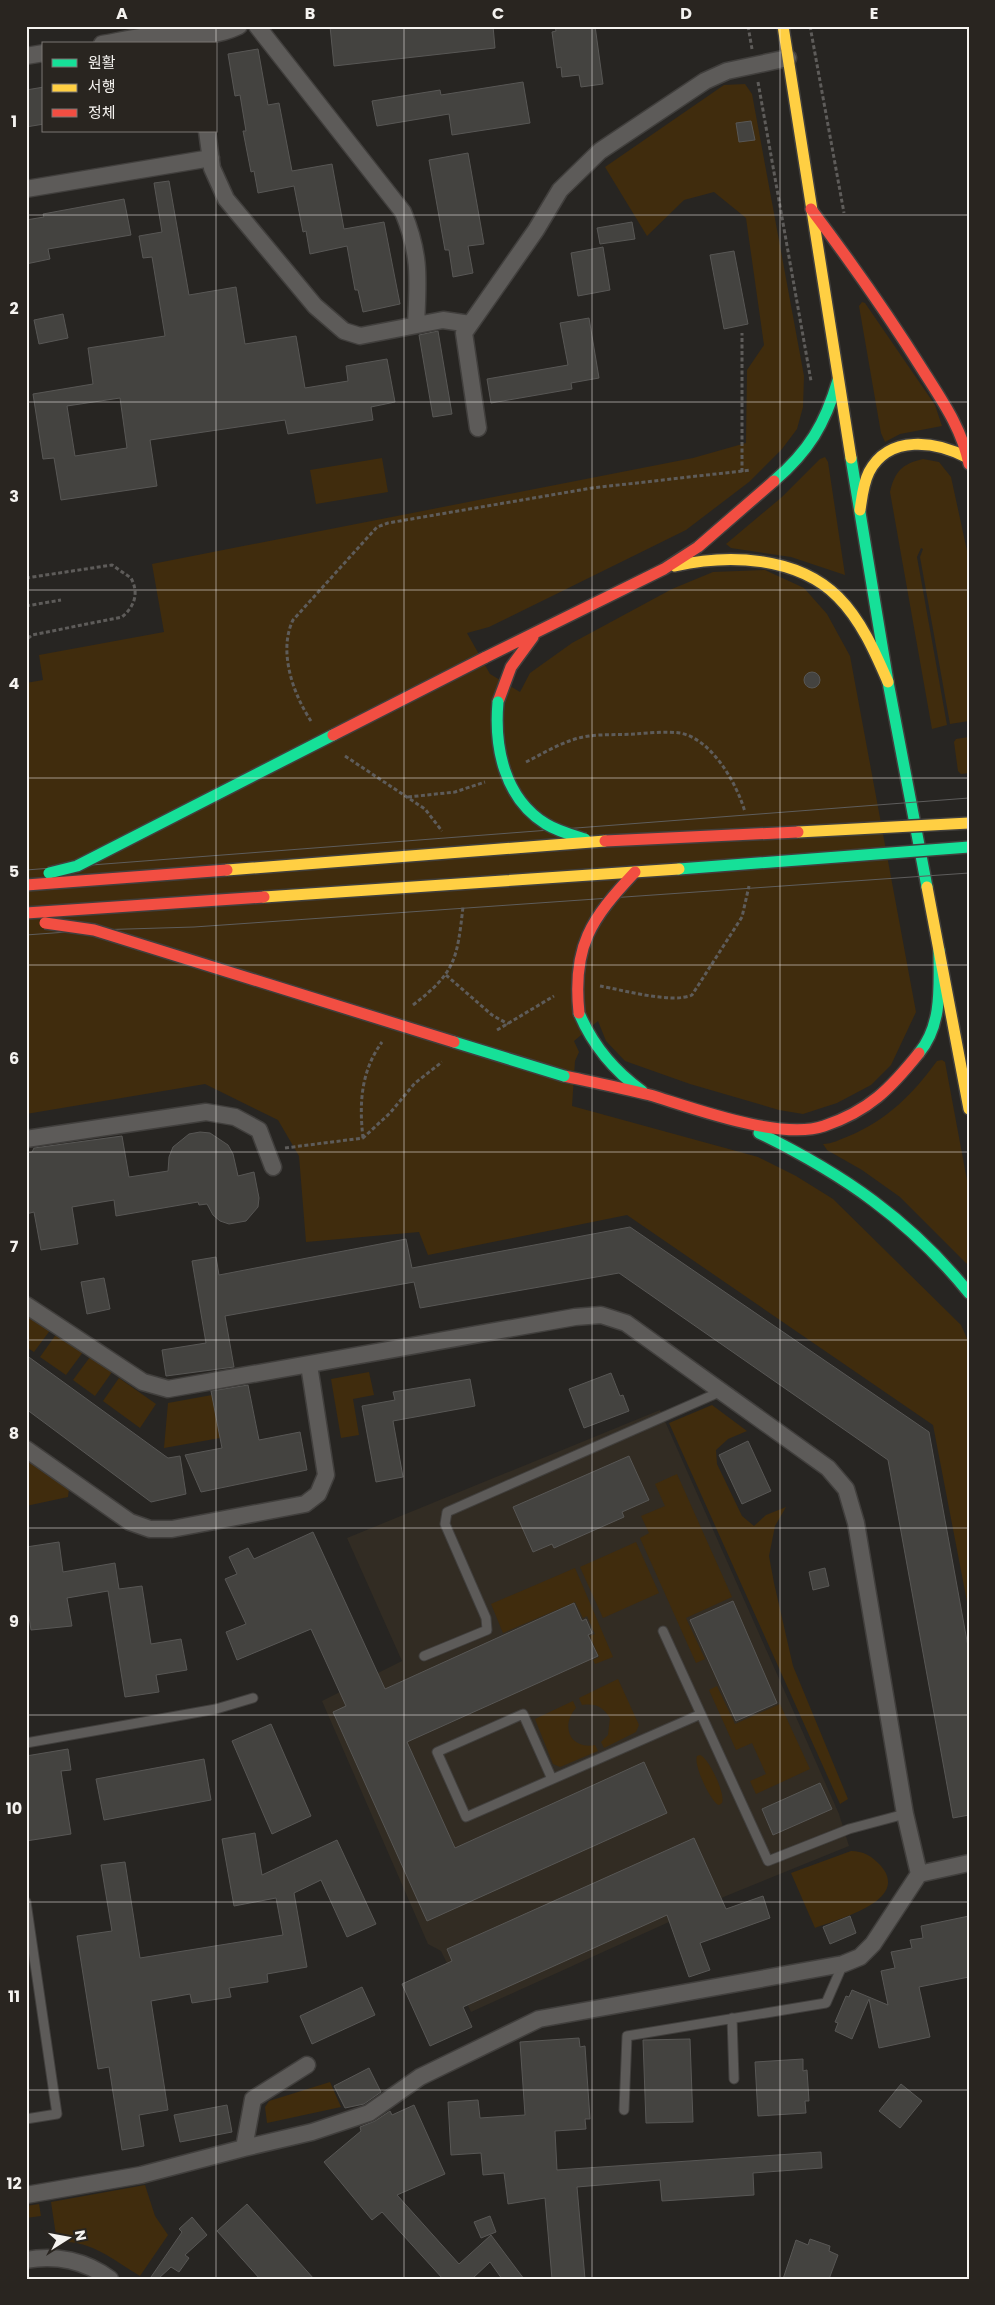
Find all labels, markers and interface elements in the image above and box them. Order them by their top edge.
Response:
text: A [116,2,128,25]
text: B [305,2,315,25]
text: C [492,2,504,25]
text: D [680,2,692,25]
text: E [870,2,878,25]
legend [42,42,218,132]
text: 원활 [88,52,116,73]
text: 서행 [88,76,116,97]
text: 정체 [88,102,116,123]
text: 1 [11,110,17,133]
text: 2 [9,297,19,320]
text: 3 [9,485,19,508]
text: 4 [9,672,20,695]
text: 5 [9,860,19,883]
text: 6 [9,1047,19,1070]
text: 7 [10,1235,19,1258]
text: 8 [9,1422,19,1445]
text: 9 [9,1610,19,1633]
text: 10 [6,1797,22,1820]
text: 11 [8,1985,20,2008]
text: 12 [6,2172,22,2195]
north arrow [42,2212,92,2262]
text: N [70,2228,92,2243]

